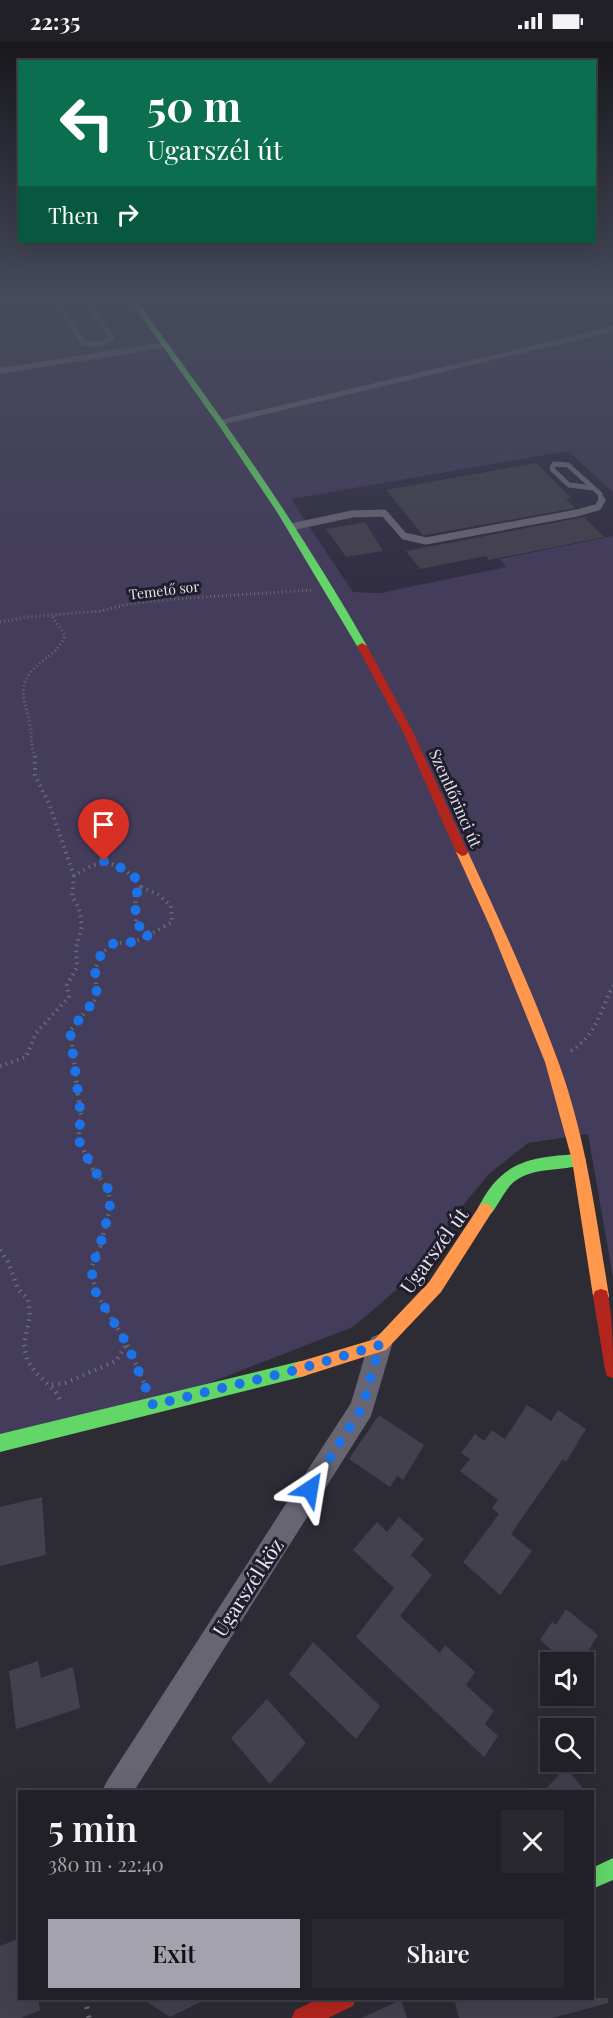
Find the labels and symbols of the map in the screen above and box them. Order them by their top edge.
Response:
street label: Temető sor [128,576,201,604]
street label: Szentlőrinci út [425,746,487,851]
pin [78,799,129,861]
street label: Ugarszél út [393,1201,474,1299]
position arrow [278,1457,342,1521]
street label: Ugarszél köz [205,1533,289,1641]

